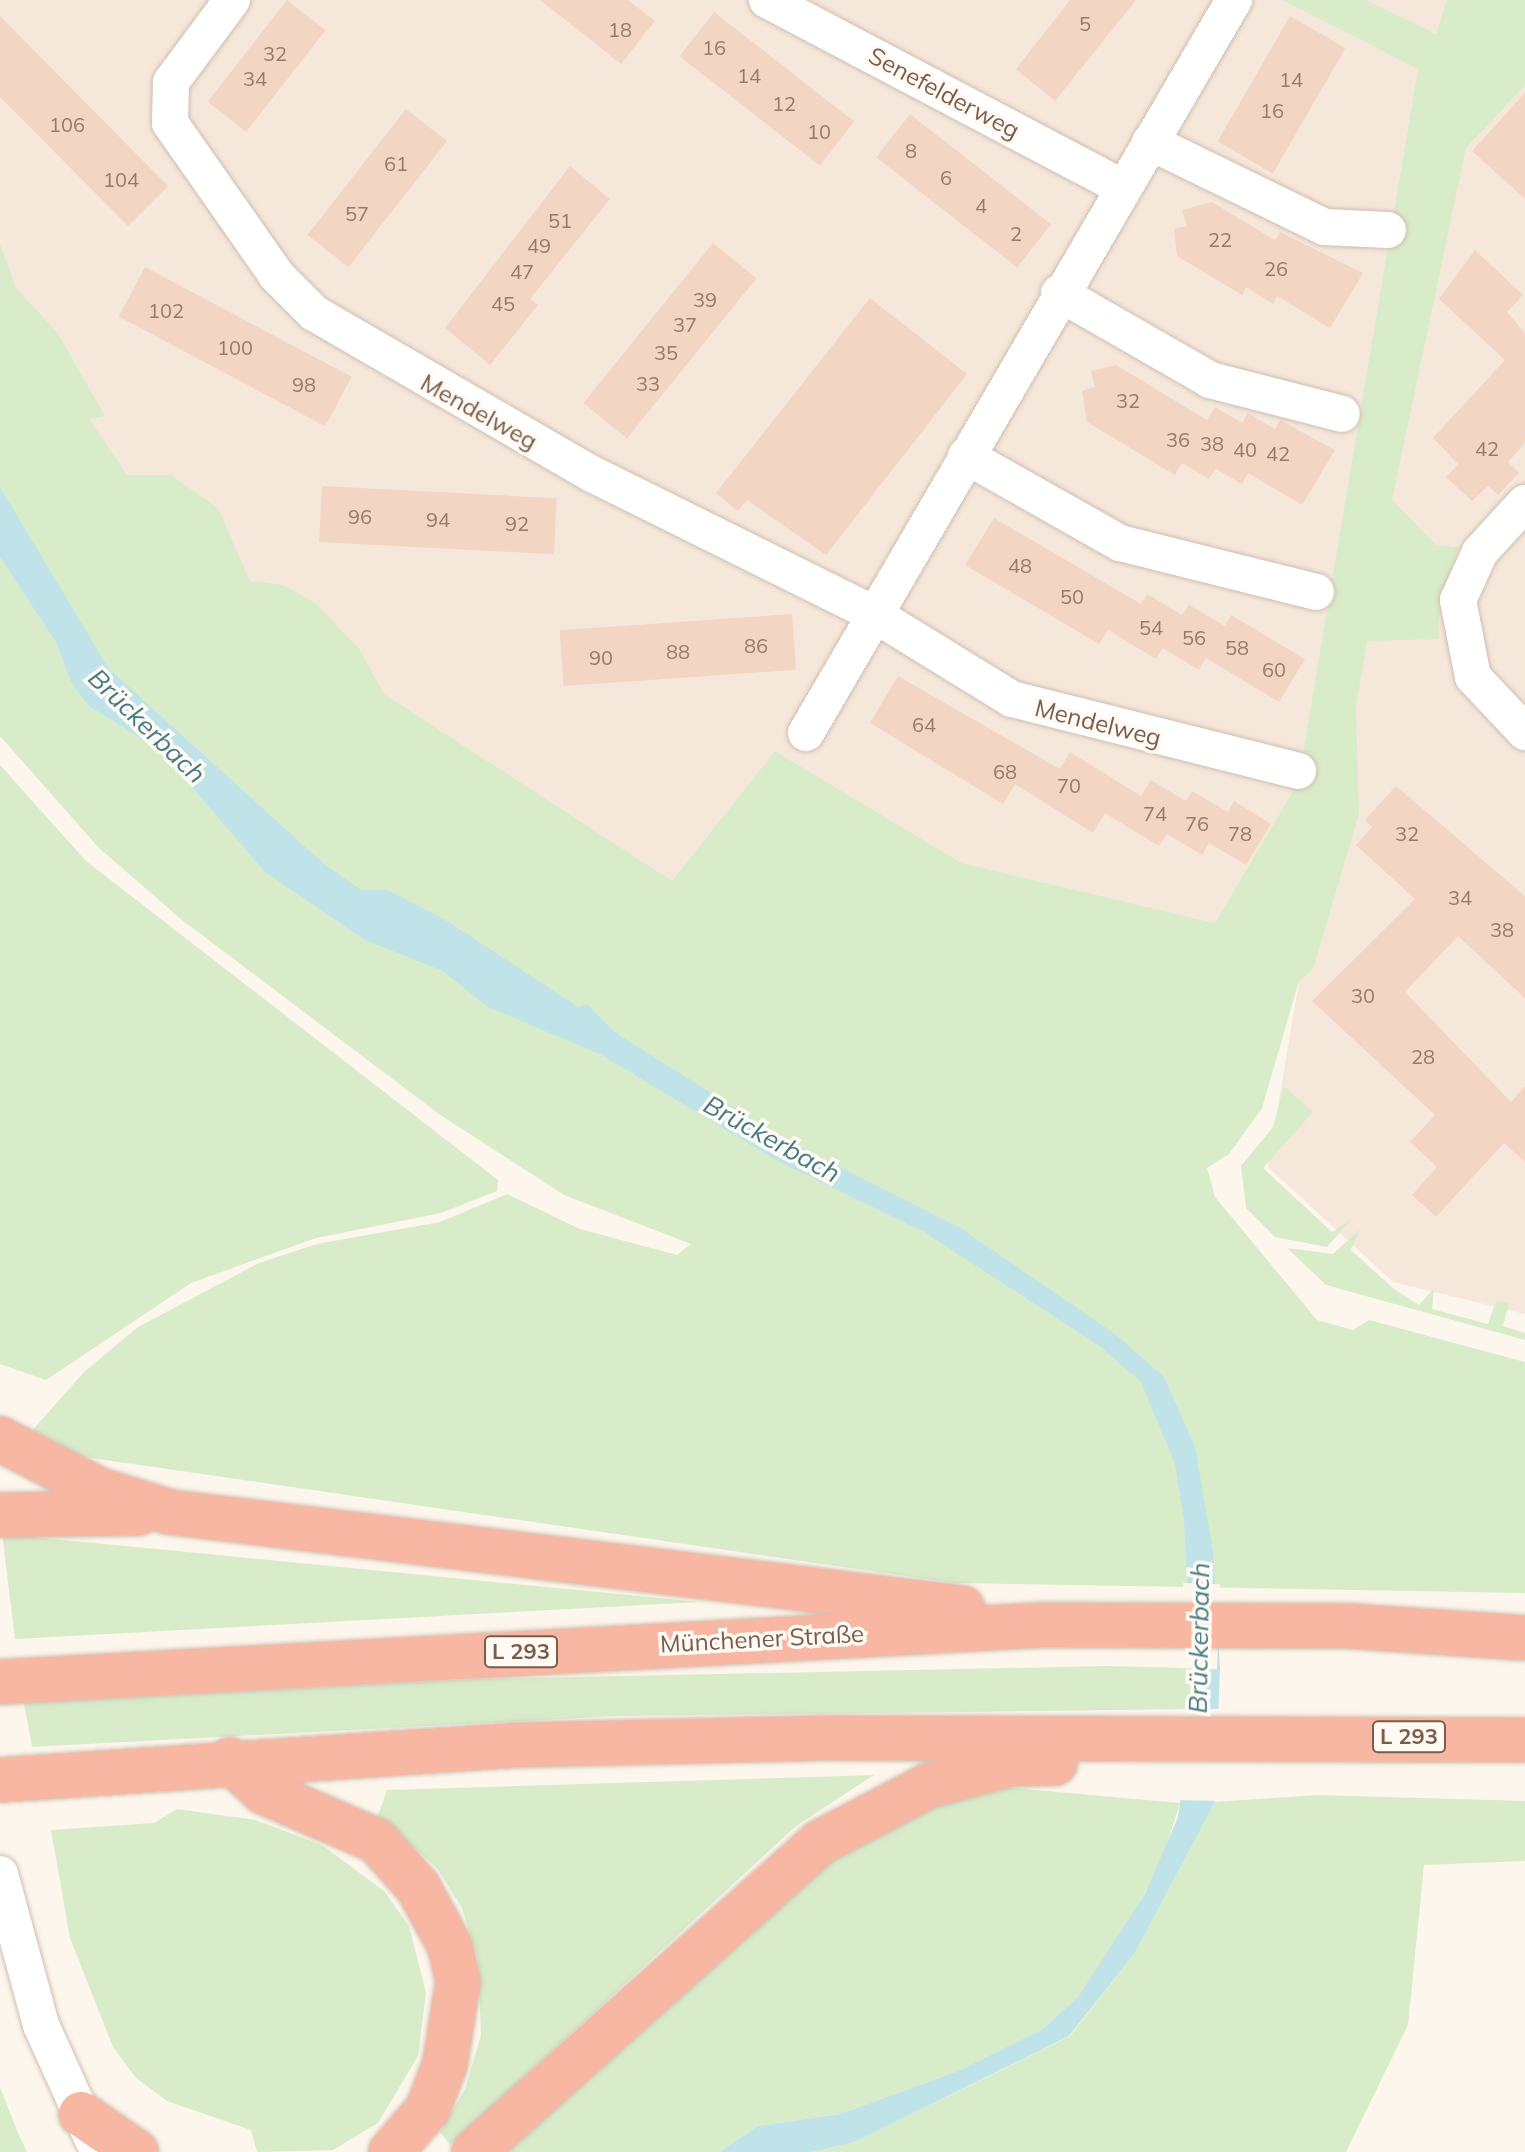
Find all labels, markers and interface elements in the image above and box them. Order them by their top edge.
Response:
house number: 5 [1079,11,1091,35]
house number: 18 [608,17,632,41]
house number: 16 [702,35,726,59]
house number: 32 [263,41,287,65]
street label: Senefelderweg [864,41,1024,145]
house number: 14 [737,63,761,87]
house number: 34 [243,66,267,90]
house number: 14 [1279,67,1303,91]
house number: 12 [772,91,796,115]
house number: 16 [1260,98,1284,122]
house number: 106 [49,112,85,136]
house number: 10 [807,119,831,143]
house number: 8 [905,138,917,162]
house number: 61 [384,151,408,175]
house number: 6 [940,165,952,189]
house number: 104 [103,167,139,191]
house number: 4 [975,193,987,217]
house number: 57 [345,201,369,225]
house number: 51 [548,208,572,232]
house number: 2 [1010,221,1022,245]
house number: 22 [1208,227,1232,251]
house number: 49 [527,233,551,257]
house number: 26 [1264,256,1288,280]
house number: 47 [510,259,534,283]
house number: 39 [693,287,717,311]
house number: 45 [491,291,515,315]
house number: 102 [148,298,184,322]
house number: 37 [673,312,697,336]
house number: 100 [217,335,253,359]
house number: 35 [654,340,678,364]
street label: Mendelweg [416,368,542,456]
house number: 33 [636,371,660,395]
house number: 98 [292,372,316,396]
house number: 32 [1116,388,1140,412]
house number: 36 [1166,427,1190,451]
house number: 38 [1200,431,1224,455]
house number: 42 [1475,436,1499,460]
house number: 40 [1233,437,1257,461]
house number: 42 [1266,441,1290,465]
house number: 96 [348,504,372,528]
house number: 94 [426,507,450,531]
house number: 92 [505,511,529,535]
house number: 48 [1008,553,1032,577]
house number: 50 [1060,584,1084,608]
house number: 54 [1139,615,1163,639]
house number: 56 [1182,625,1206,649]
house number: 86 [744,633,768,657]
house number: 58 [1225,635,1249,659]
house number: 88 [666,639,690,663]
house number: 90 [589,645,613,669]
house number: 60 [1262,657,1286,681]
water label: Brückerbach [82,662,212,790]
street label: Mendelweg [1032,693,1164,753]
house number: 64 [912,712,936,736]
house number: 68 [993,759,1017,783]
house number: 70 [1057,773,1081,797]
house number: 74 [1143,801,1167,825]
house number: 76 [1185,811,1209,835]
house number: 78 [1228,821,1252,845]
house number: 32 [1395,821,1419,845]
house number: 34 [1448,885,1472,909]
house number: 38 [1490,917,1514,941]
house number: 30 [1351,983,1375,1007]
house number: 28 [1411,1044,1435,1068]
water label: Brückerbach [698,1089,846,1189]
water label: Brückerbach [1182,1562,1216,1714]
street label: Münchener Straße [659,1619,865,1659]
road number: L 293 [483,1634,559,1670]
road number: L 293 [1371,1719,1447,1755]

